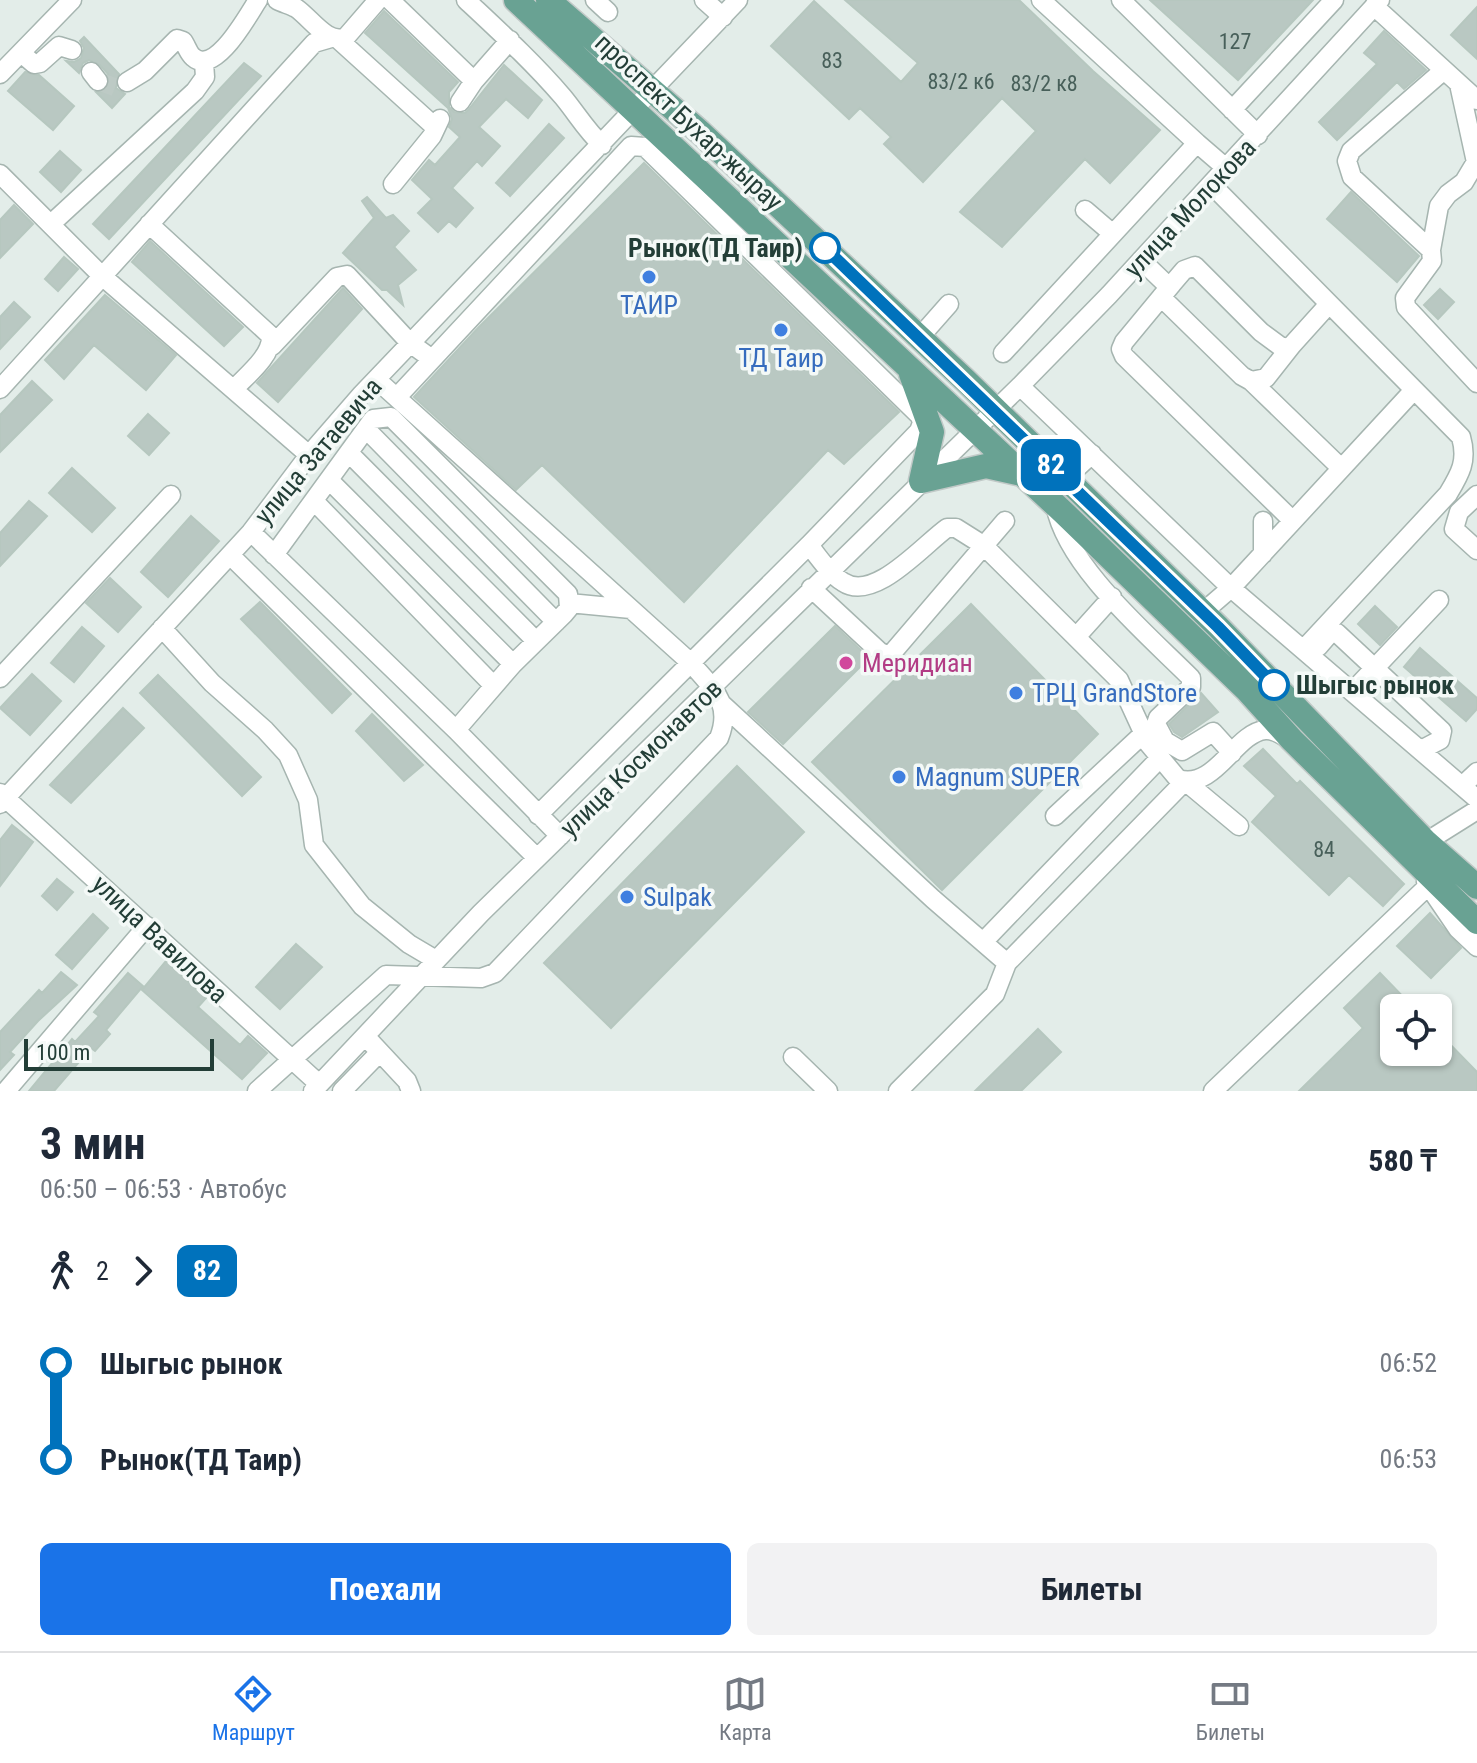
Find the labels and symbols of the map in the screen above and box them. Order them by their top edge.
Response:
street label: проспект Бухар-жырау [589,27,789,217]
house number: 127 [1219,29,1251,54]
house number: 83 [821,48,843,73]
house number: 83/2 к6 [927,69,995,94]
house number: 83/2 к8 [1010,71,1078,96]
street label: улица Молокова [1118,132,1262,284]
place label: Рынок(ТД Таир) [628,233,803,263]
marker: Рынок(ТД Таир) [810,233,840,263]
marker: ТАИР [640,268,658,286]
place label: ТАИР [620,290,678,320]
marker: ТД Таир [772,321,790,339]
place label: ТД Таир [738,343,824,373]
street label: улица Затаевича [248,372,388,530]
line badge: 82 [1015,439,1087,491]
place label: Меридиан [862,648,973,678]
marker: Меридиан [837,654,855,672]
marker: Шыгыс рынок [1259,670,1289,700]
place label: Шыгыс рынок [1296,670,1454,700]
street label: улица Космонавтов [554,673,728,843]
place label: ТРЦ GrandStore [1032,678,1197,708]
marker: ТРЦ GrandStore [1007,684,1025,702]
place label: Magnum SUPER [915,762,1080,792]
marker: Magnum SUPER [890,768,908,786]
house number: 84 [1313,837,1335,862]
street label: улица Вавилова [86,869,234,1009]
place label: Sulpak [643,882,712,912]
marker: Sulpak [618,888,636,906]
scale bar [24,1035,214,1071]

